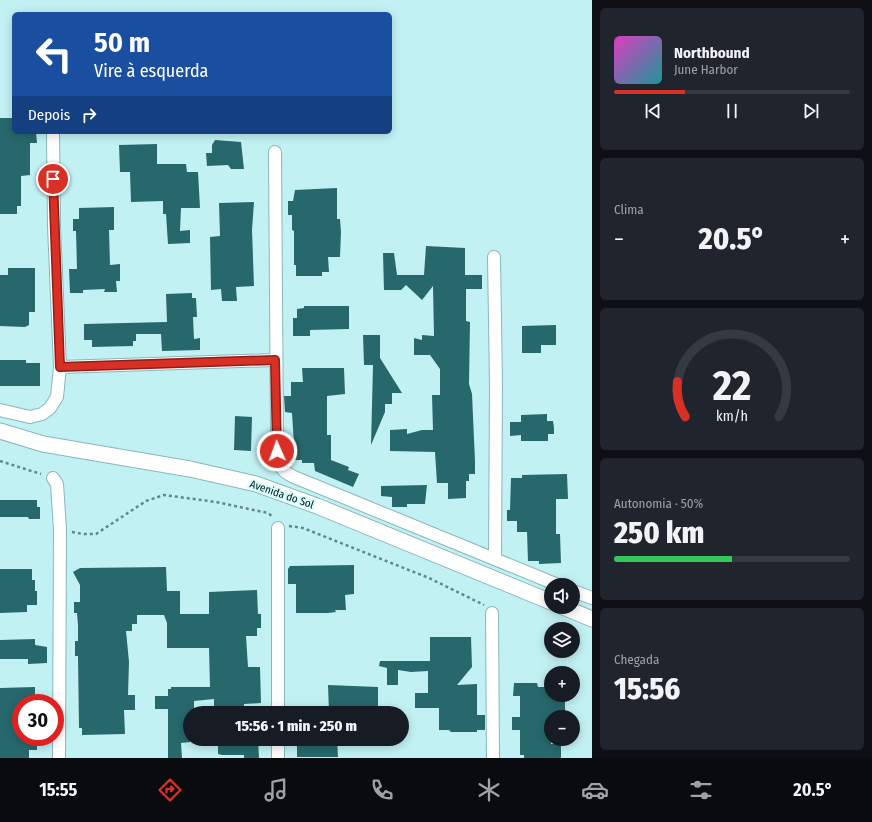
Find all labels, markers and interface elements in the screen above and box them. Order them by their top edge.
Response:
text: 50 m [94,26,150,59]
icon: left [28,28,80,80]
text: Northbound [674,44,750,62]
text: Vire à esquerda [94,60,208,82]
text: June Harbor [674,62,738,77]
icon: previous [642,100,664,122]
icon: pause [721,100,743,122]
icon: next [800,100,822,122]
icon: right [78,104,100,126]
text: Depois [28,106,70,124]
pin [36,162,70,196]
icon: arrive [42,168,64,190]
text: Clima [614,202,644,217]
text: 20.5° [699,221,765,257]
text: − [614,226,624,253]
text: + [840,226,850,253]
text: 22 [712,361,751,411]
text: km/h [716,408,748,425]
position arrow [256,430,298,472]
street label: Avenida do Sol [248,477,316,512]
text: Autonomia · 50% [614,496,703,511]
text: 250 km [614,515,704,551]
map controls [544,578,580,746]
button: sound [544,578,580,614]
button: layers [544,622,580,658]
text: Chegada [614,652,659,667]
button: + [544,666,580,702]
text: 15:56 [614,671,680,707]
speed limit sign: 30 [12,694,64,746]
button: − [544,710,580,746]
text: 15:56 · 1 min · 250 m [235,717,357,735]
icon: directions [156,776,184,804]
icon: music [262,776,290,804]
icon: phone [368,776,396,804]
icon: climate [475,776,503,804]
icon: car [581,776,609,804]
icon: filters [687,776,715,804]
text: 15:55 [39,779,77,801]
text: 20.5° [793,779,833,801]

